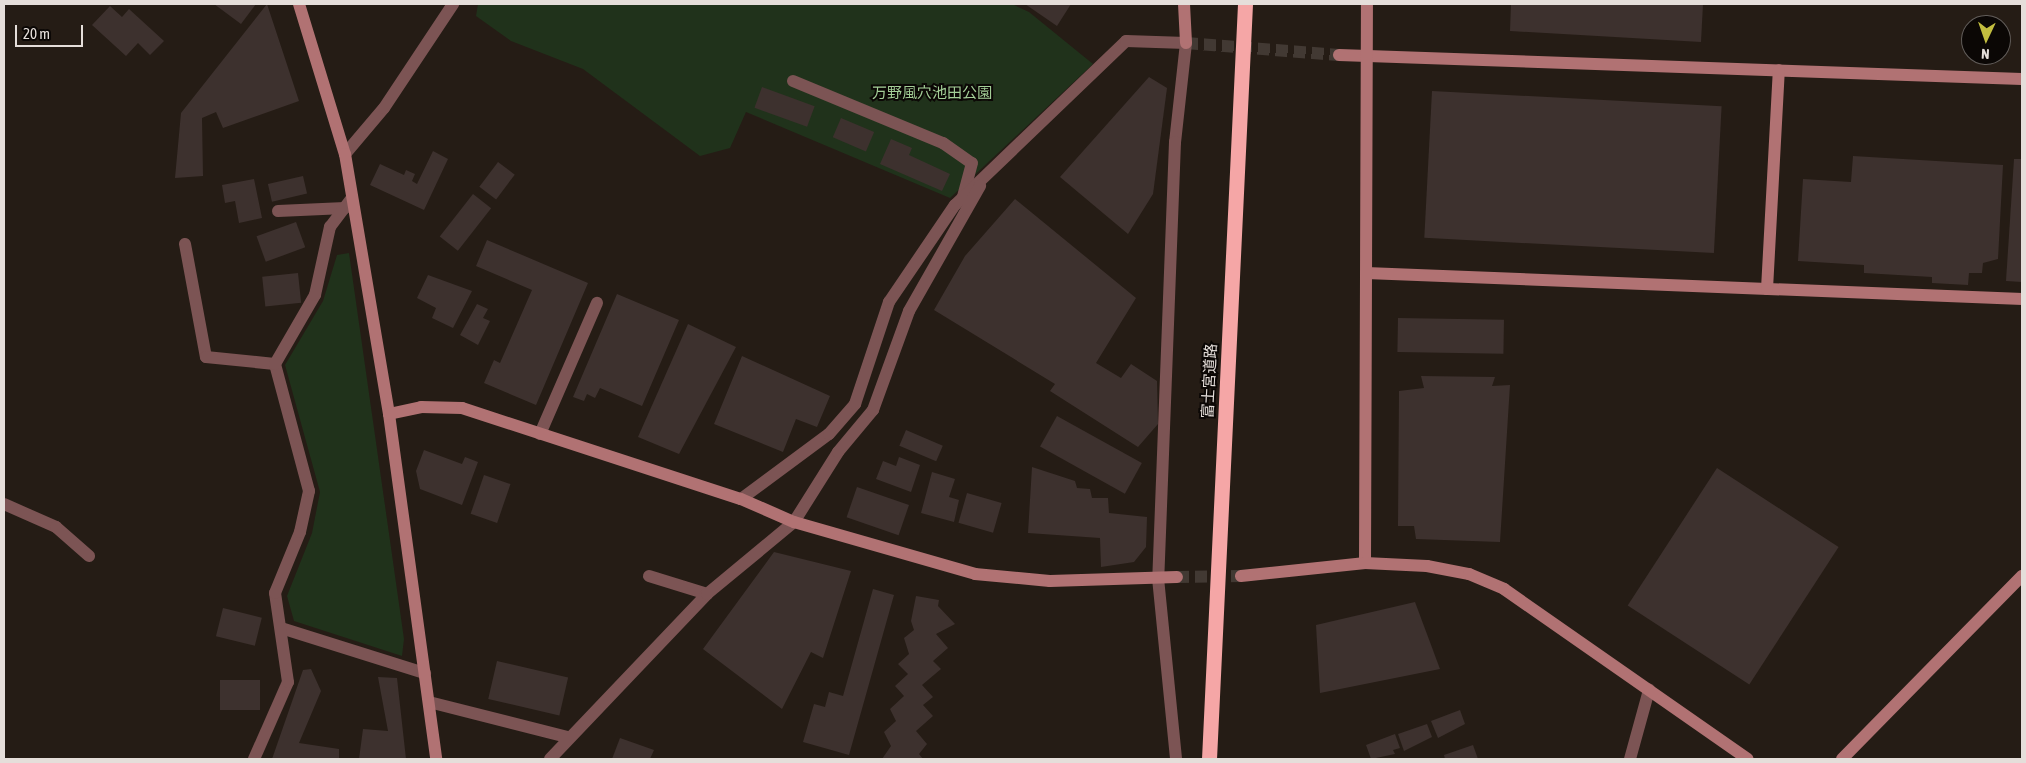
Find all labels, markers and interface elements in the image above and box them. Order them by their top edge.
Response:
scale bar [18,15,85,47]
north arrow [1961,15,2011,65]
text: 20 m [23,25,50,42]
text: N [1981,46,1990,62]
park label: 万野風穴池田公園 [872,84,992,102]
street label: 富士宮道路 [1198,343,1220,419]

